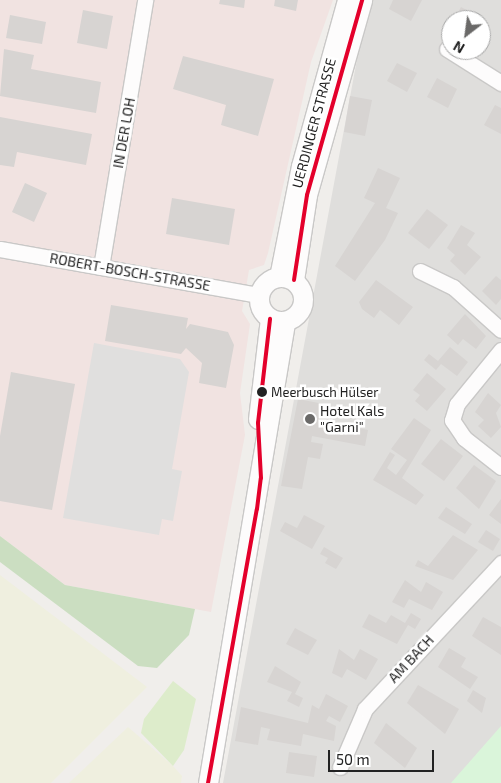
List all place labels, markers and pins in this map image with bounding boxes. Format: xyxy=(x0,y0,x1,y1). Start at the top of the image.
place label: Meerbusch Hülser xyxy=(271,384,379,400)
marker: Meerbusch Hülser xyxy=(257,387,267,397)
place label: Hotel Kals "Garni" xyxy=(320,403,385,436)
marker: Hotel Kals "Garni" xyxy=(304,413,316,425)

